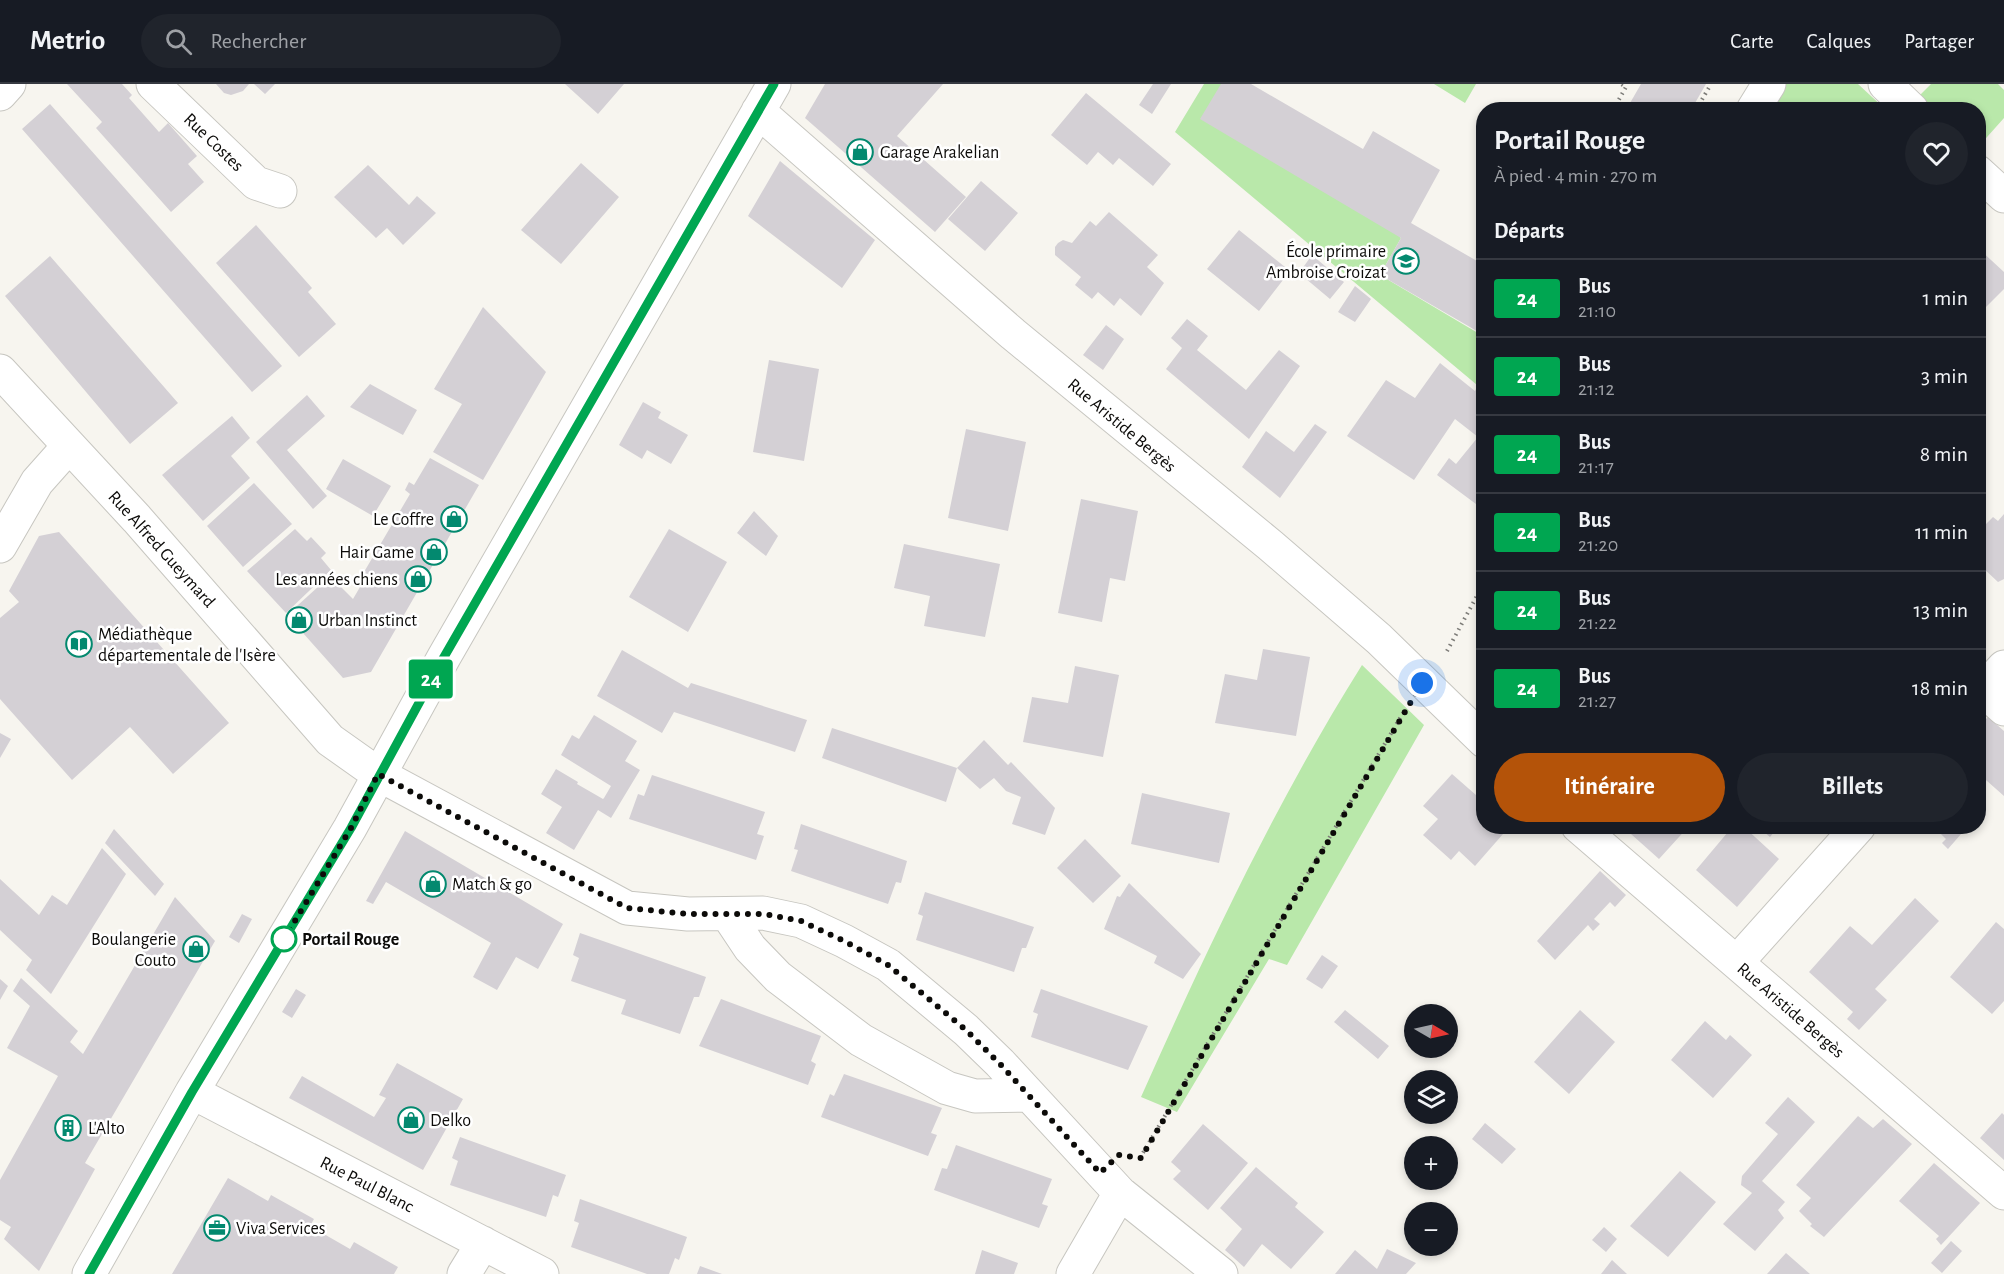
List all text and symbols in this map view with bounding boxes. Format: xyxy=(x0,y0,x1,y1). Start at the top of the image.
search box xyxy=(141,14,561,68)
icon: search xyxy=(162,25,195,58)
text: Metrio xyxy=(30,27,105,55)
text: Rechercher xyxy=(210,30,306,52)
text: Carte xyxy=(1730,31,1774,52)
text: Calques xyxy=(1807,31,1871,52)
text: Partager xyxy=(1904,31,1974,52)
street label: Rue Costes xyxy=(180,110,247,175)
button: heart xyxy=(1905,122,1968,185)
text: Portail Rouge xyxy=(1494,127,1645,155)
shop icon: Garage Arakelian xyxy=(845,137,875,167)
place label: Garage Arakelian xyxy=(880,144,999,162)
text: À pied · 4 min · 270 m xyxy=(1494,166,1657,186)
text: Départs xyxy=(1494,220,1564,242)
place label: École primaire Ambroise Croizat xyxy=(1266,240,1386,282)
school or university icon: École primaire Ambroise Croizat xyxy=(1391,246,1421,276)
text: Bus xyxy=(1578,275,1611,297)
text: 1 min xyxy=(1923,287,1968,309)
text: 24 xyxy=(1517,288,1537,309)
text: 21:10 xyxy=(1578,301,1616,321)
text: Bus xyxy=(1578,353,1611,375)
text: 3 min xyxy=(1921,365,1968,387)
text: 24 xyxy=(1517,366,1537,387)
street label: Rue Aristide Bergès xyxy=(1064,375,1179,476)
text: 21:12 xyxy=(1578,379,1615,399)
text: Bus xyxy=(1578,431,1611,453)
text: 8 min xyxy=(1920,443,1968,465)
text: 24 xyxy=(1517,444,1537,465)
text: 21:17 xyxy=(1578,457,1614,477)
street label: Rue Alfred Gueymard xyxy=(104,488,218,611)
shop icon: Le Coffre xyxy=(439,504,469,534)
text: Bus xyxy=(1578,509,1611,531)
place label: Le Coffre xyxy=(373,511,434,529)
text: 11 min xyxy=(1915,521,1968,543)
text: 24 xyxy=(1517,522,1537,543)
text: 21:20 xyxy=(1578,535,1618,555)
shop icon: Hair Game xyxy=(419,537,449,567)
place label: Hair Game xyxy=(339,544,414,562)
shop icon: Les années chiens xyxy=(403,564,433,594)
place label: Les années chiens xyxy=(275,571,398,589)
text: Bus xyxy=(1578,587,1611,609)
text: 13 min xyxy=(1913,599,1968,621)
text: 24 xyxy=(1517,600,1537,621)
shop icon: Urban Instinct xyxy=(284,605,314,635)
place label: Urban Instinct xyxy=(318,612,417,630)
text: 21:22 xyxy=(1578,613,1617,633)
place label: Médiathèque départementale de l'Isère xyxy=(98,626,276,665)
library icon: Médiathèque départementale de l'Isère xyxy=(64,629,94,659)
line badge: 24 xyxy=(404,660,458,698)
text: Bus xyxy=(1578,665,1611,687)
your location xyxy=(1407,668,1437,698)
text: 24 xyxy=(421,669,441,690)
text: 18 min xyxy=(1912,677,1968,699)
text: 24 xyxy=(1517,678,1537,699)
text: 21:27 xyxy=(1578,691,1616,711)
button: Itinéraire xyxy=(1494,753,1725,822)
button: Billets xyxy=(1737,753,1968,822)
shop icon: Match & go xyxy=(418,869,448,899)
place label: Match & go xyxy=(452,876,532,894)
marker: Portail Rouge xyxy=(271,926,297,952)
place label: Boulangerie Couto xyxy=(91,931,176,970)
place label: Portail Rouge xyxy=(302,931,399,949)
shop icon: Boulangerie Couto xyxy=(181,934,211,964)
street label: Rue Aristide Bergès xyxy=(1733,960,1847,1062)
north arrow xyxy=(1404,1004,1458,1058)
map controls xyxy=(1404,1004,1458,1256)
button: layers xyxy=(1404,1070,1458,1124)
shop icon: Delko xyxy=(396,1105,426,1135)
place label: Delko xyxy=(430,1112,471,1130)
building icon: L'Alto xyxy=(53,1113,83,1143)
place label: L'Alto xyxy=(88,1120,125,1138)
button: + xyxy=(1404,1136,1458,1190)
street label: Rue Paul Blanc xyxy=(317,1154,416,1216)
button: − xyxy=(1404,1202,1458,1256)
office icon: Viva Services xyxy=(202,1213,232,1243)
place label: Viva Services xyxy=(236,1220,325,1238)

